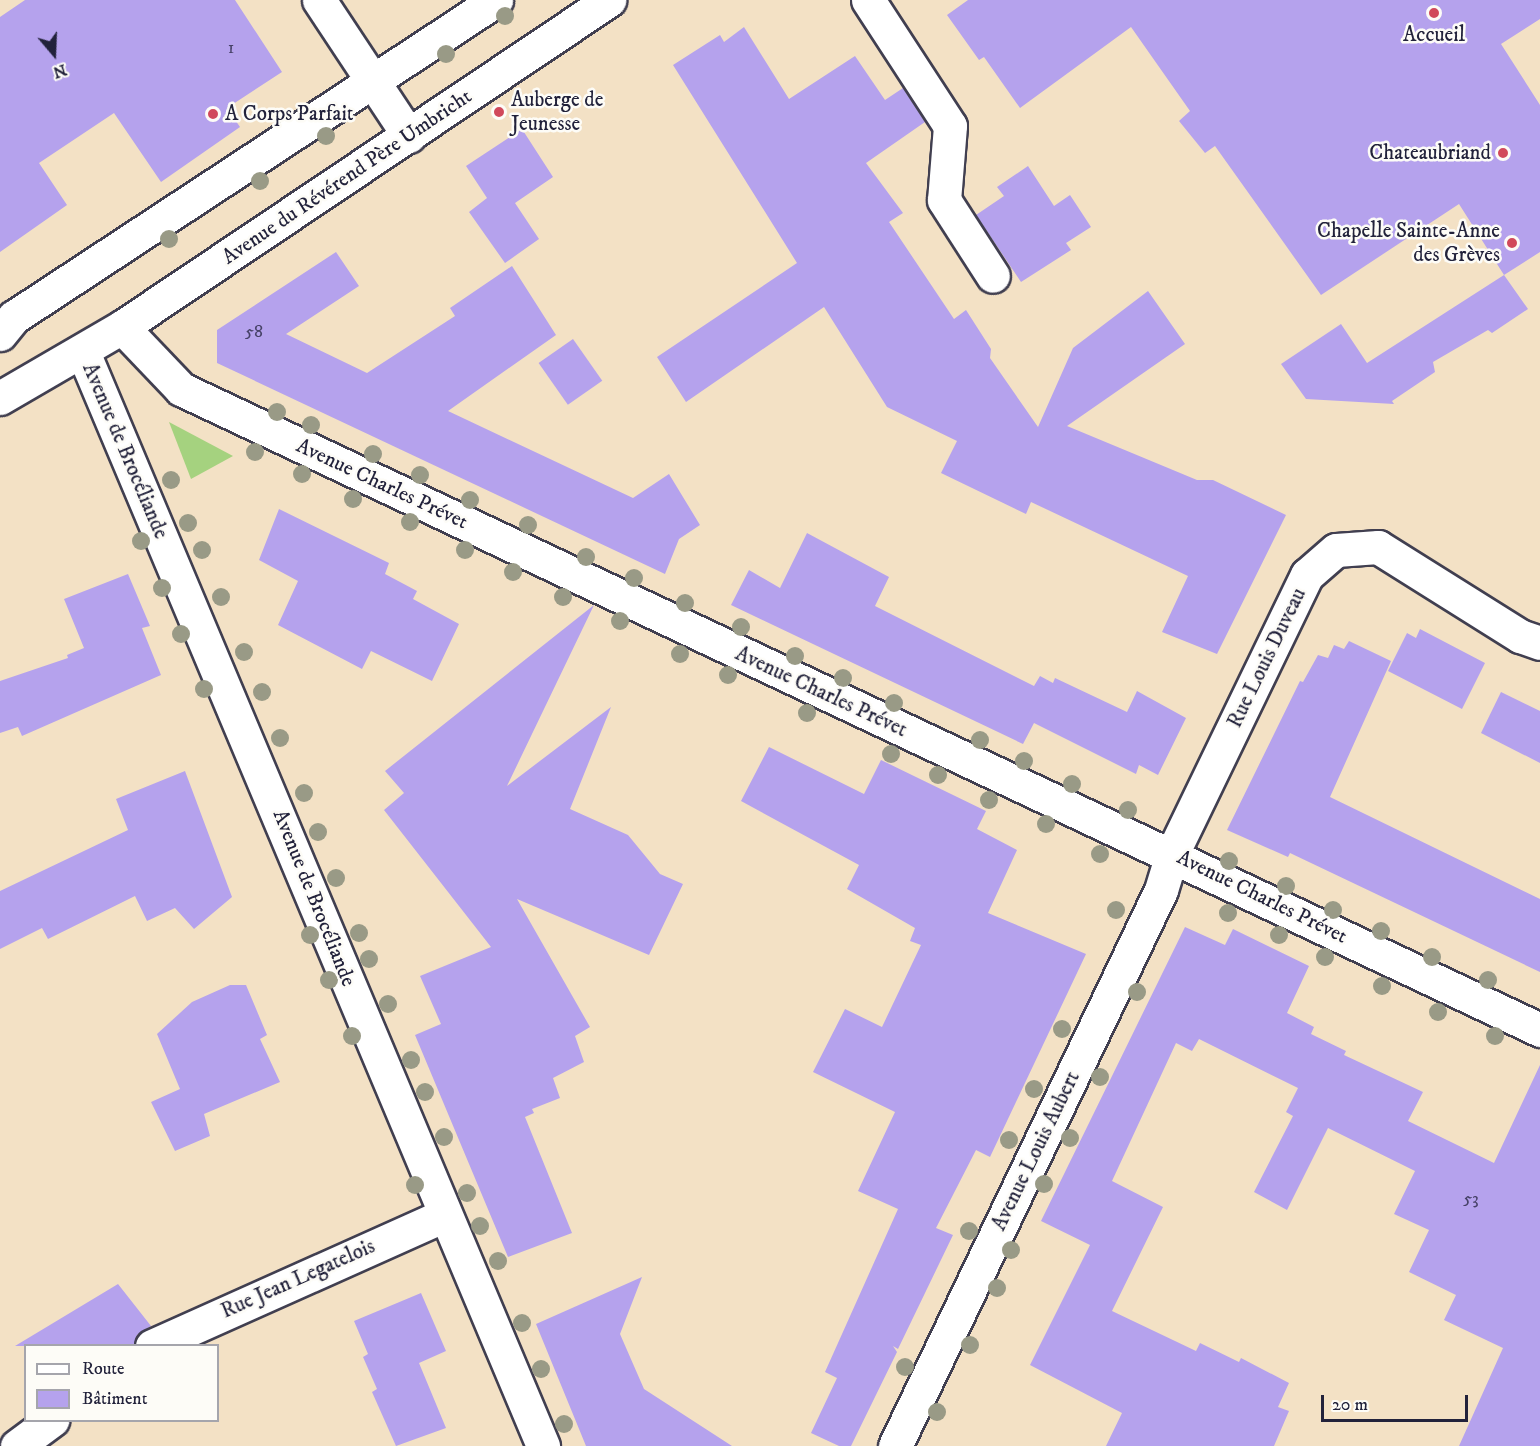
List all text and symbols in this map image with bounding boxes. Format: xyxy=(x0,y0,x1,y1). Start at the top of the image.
marker: Accueil xyxy=(1427,6,1441,20)
place label: Accueil xyxy=(1403,22,1465,48)
north arrow xyxy=(24,24,84,84)
house number: 1 xyxy=(228,37,234,59)
text: N xyxy=(50,59,69,83)
street label: Avenue du Révérend Père Umbricht xyxy=(217,84,477,270)
place label: Auberge de Jeunesse xyxy=(511,87,603,137)
place label: A Corps Parfait xyxy=(225,101,353,127)
marker: Auberge de Jeunesse xyxy=(492,105,506,119)
marker: A Corps Parfait xyxy=(206,107,220,121)
place label: Chateaubriand xyxy=(1369,140,1491,166)
marker: Chateaubriand xyxy=(1496,146,1510,160)
place label: Chapelle Sainte-Anne des Grèves xyxy=(1317,218,1500,268)
marker: Chapelle Sainte-Anne des Grèves xyxy=(1505,236,1519,250)
house number: 58 xyxy=(245,321,263,343)
street label: Avenue de Brocéliande xyxy=(77,359,173,543)
street label: Avenue Charles Prévet xyxy=(292,433,472,535)
street label: Rue Louis Duveau xyxy=(1222,584,1312,732)
street label: Avenue Charles Prévet xyxy=(731,641,911,743)
street label: Avenue de Brocéliande xyxy=(267,806,361,990)
street label: Avenue Charles Prévet xyxy=(1173,845,1351,949)
street label: Avenue Louis Aubert xyxy=(987,1067,1085,1235)
house number: 53 xyxy=(1463,1188,1479,1210)
street label: Rue Jean Legatelois xyxy=(217,1234,379,1324)
legend xyxy=(24,1344,219,1422)
text: Route xyxy=(82,1358,125,1380)
scale bar xyxy=(1324,1383,1471,1421)
text: Bâtiment xyxy=(82,1388,147,1410)
text: 20 m xyxy=(1332,1394,1368,1416)

